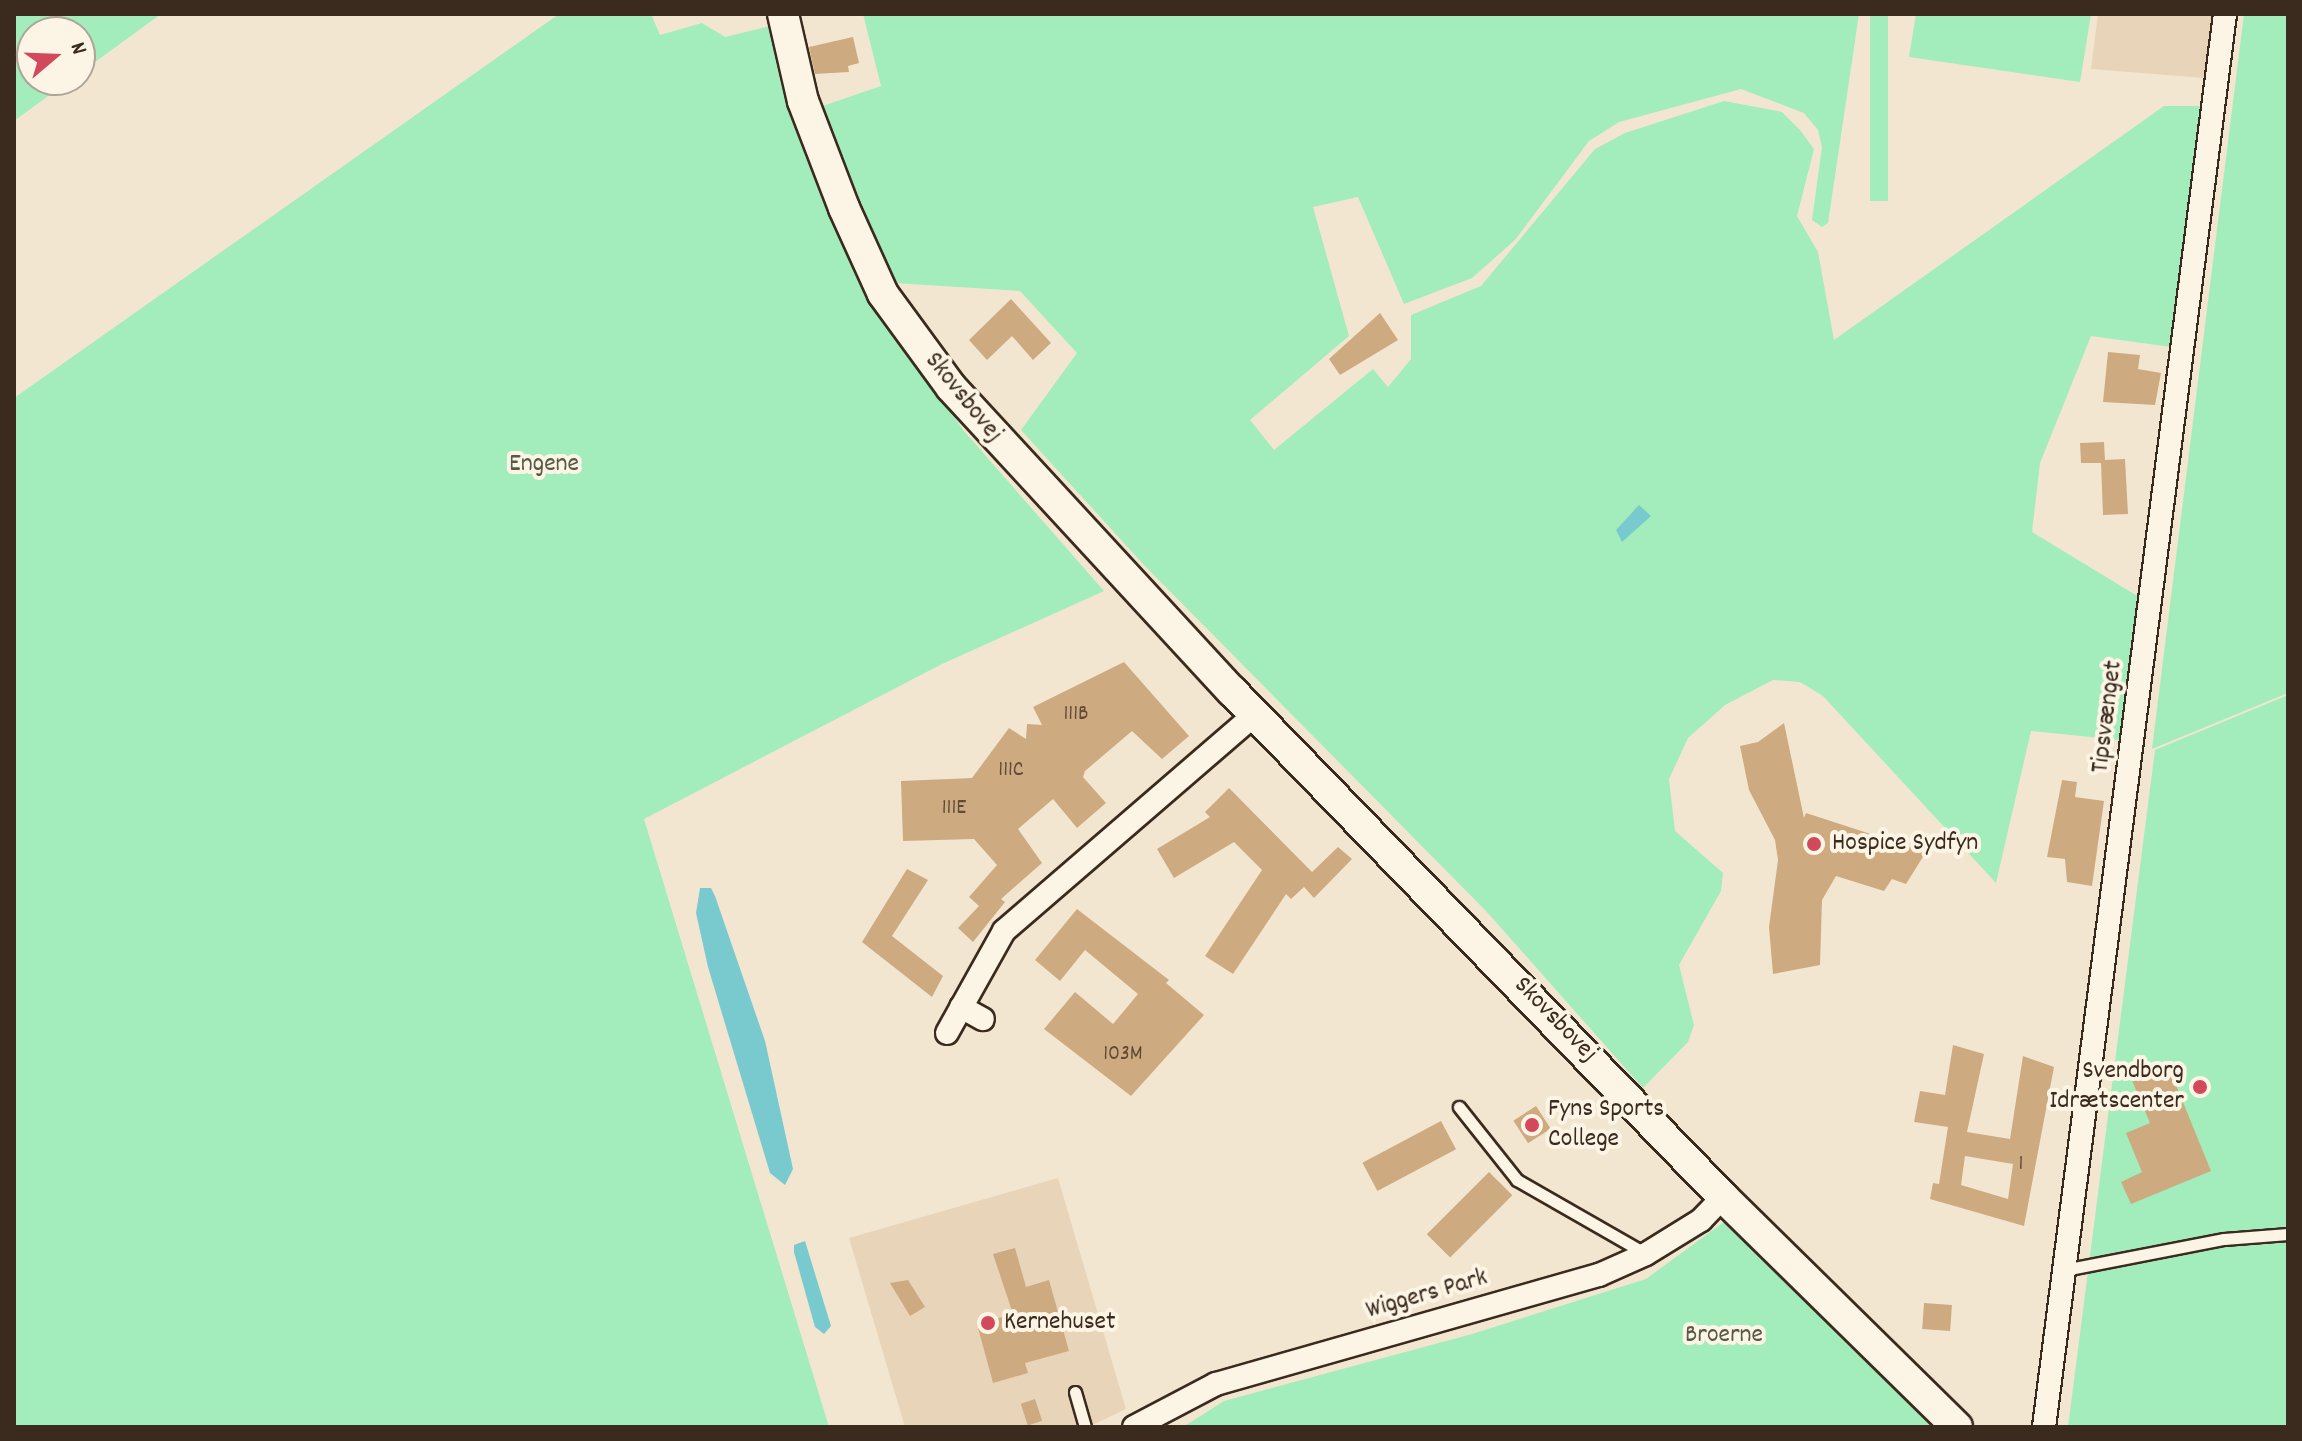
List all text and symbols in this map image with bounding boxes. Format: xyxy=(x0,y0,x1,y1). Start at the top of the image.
north arrow xyxy=(16,16,96,96)
text: N xyxy=(61,38,94,59)
street label: Skovsbovej xyxy=(917,346,1009,450)
park label: Engene xyxy=(509,449,579,481)
street label: Tipsvænget xyxy=(2086,659,2130,775)
house number: 111B xyxy=(1064,702,1088,728)
house number: 111C xyxy=(998,758,1024,784)
house number: 111E xyxy=(942,796,966,822)
place label: Hospice Sydfyn xyxy=(1832,828,1978,860)
marker: Hospice Sydfyn xyxy=(1803,833,1825,855)
street label: Skovsbovej xyxy=(1506,971,1604,1069)
house number: 103M xyxy=(1103,1042,1143,1068)
place label: Svendborg Idrætscenter xyxy=(2049,1056,2184,1118)
marker: Svendborg Idrætscenter xyxy=(2191,1078,2209,1096)
place label: Fyns Sports College xyxy=(1548,1094,1664,1156)
marker: Fyns Sports College xyxy=(1523,1116,1541,1134)
house number: 1 xyxy=(2019,1152,2023,1178)
street label: Wiggers Park xyxy=(1363,1263,1491,1327)
place label: Kernehuset xyxy=(1004,1307,1116,1339)
marker: Kernehuset xyxy=(979,1314,997,1332)
park label: Broerne xyxy=(1685,1320,1763,1352)

